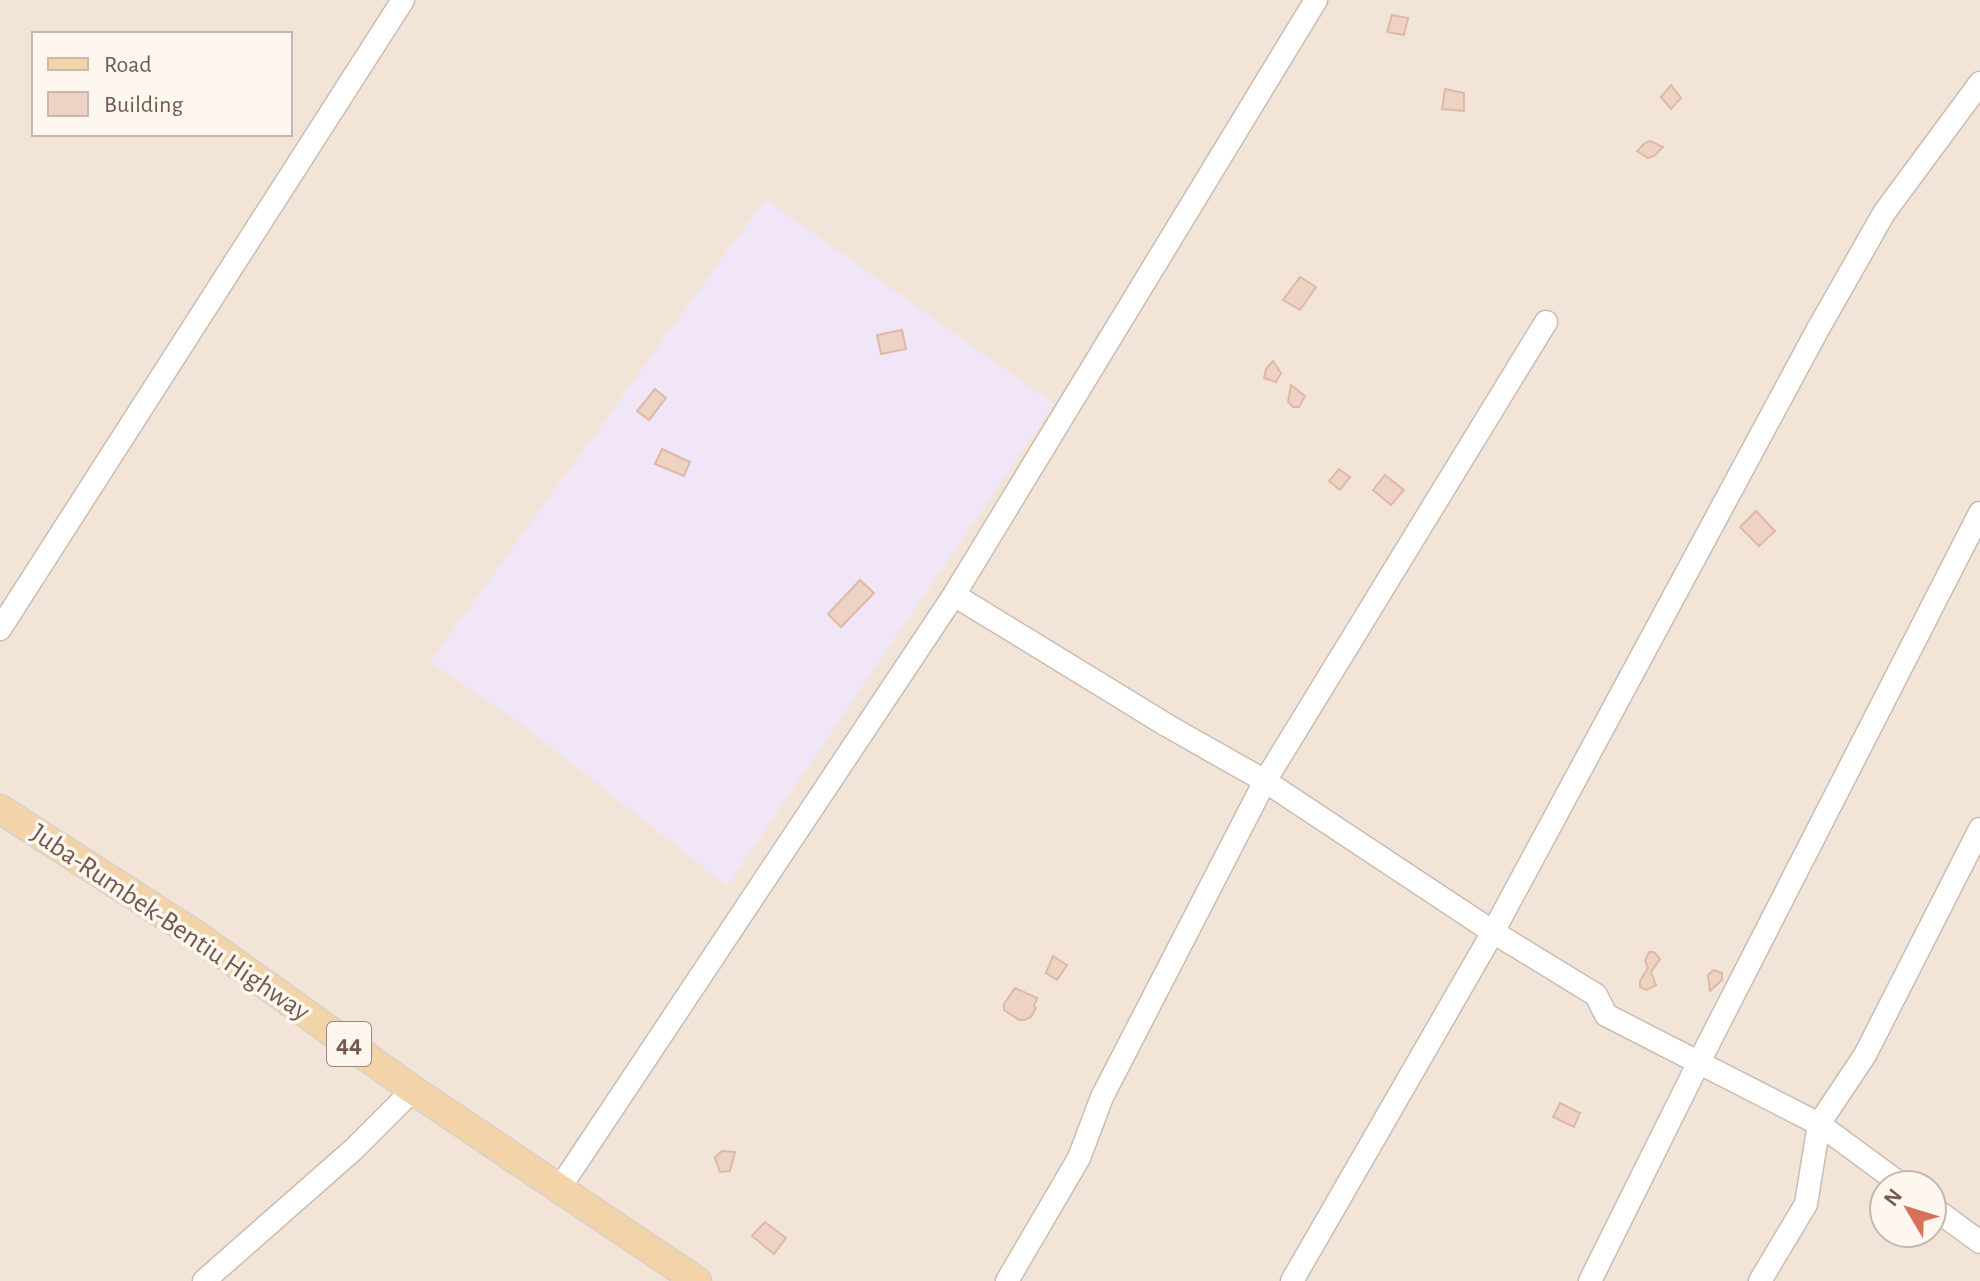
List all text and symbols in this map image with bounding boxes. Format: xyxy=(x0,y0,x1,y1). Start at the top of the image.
legend xyxy=(32,32,292,136)
text: Road xyxy=(104,53,152,77)
text: Building xyxy=(104,93,183,117)
street label: Juba-Rumbek-Bentiu Highway xyxy=(26,819,314,1027)
road number: 44 xyxy=(327,1022,371,1066)
north arrow xyxy=(1868,1169,1948,1249)
text: N xyxy=(1880,1185,1906,1210)

